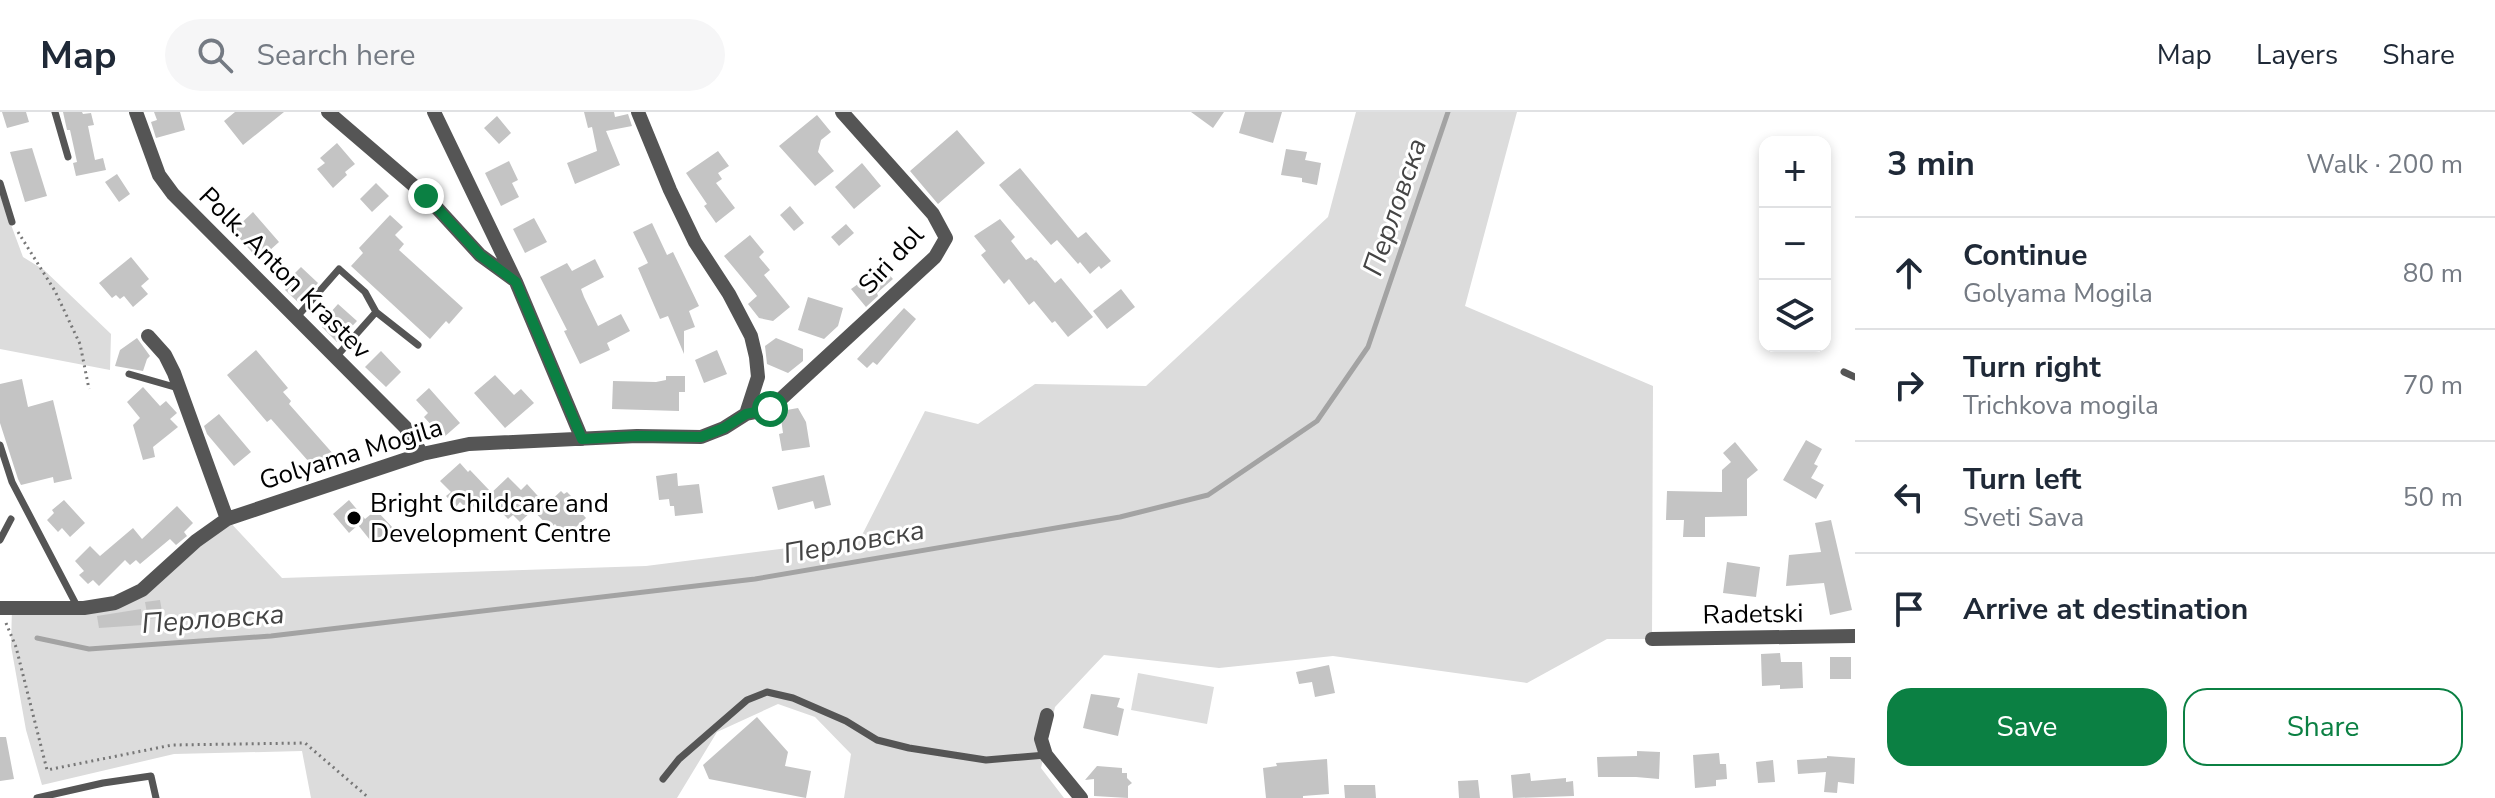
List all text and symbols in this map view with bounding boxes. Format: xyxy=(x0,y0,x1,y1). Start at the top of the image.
search box xyxy=(165,19,725,91)
text: Map xyxy=(40,30,117,81)
icon: search xyxy=(193,33,237,77)
text: Search here xyxy=(257,35,416,76)
text: Map xyxy=(2157,36,2212,74)
text: Layers xyxy=(2256,36,2338,74)
text: Share xyxy=(2382,36,2455,74)
water label: Перловска xyxy=(1354,133,1436,281)
map controls xyxy=(1759,136,1831,352)
button: + xyxy=(1759,136,1831,208)
text: 3 min xyxy=(1887,141,1975,187)
text: Walk · 200 m xyxy=(2306,147,2463,182)
route end xyxy=(408,178,444,214)
street label: Polk. Anton Krastev xyxy=(191,179,379,367)
button: − xyxy=(1759,208,1831,280)
street label: Siri dol xyxy=(850,218,932,302)
text: Continue xyxy=(1963,235,2088,276)
icon: ahead xyxy=(1887,251,1931,295)
text: 80 m xyxy=(2403,256,2463,291)
text: Golyama Mogila xyxy=(1963,276,2153,311)
button: layers xyxy=(1759,280,1831,352)
text: Turn right xyxy=(1963,347,2101,388)
icon: right xyxy=(1887,363,1931,407)
text: 70 m xyxy=(2403,368,2463,403)
text: Trichkova mogila xyxy=(1963,388,2159,423)
route start xyxy=(752,391,788,427)
street label: Golyama Mogila xyxy=(255,410,447,498)
text: Turn left xyxy=(1963,459,2081,500)
icon: left xyxy=(1887,475,1931,519)
text: 50 m xyxy=(2403,480,2463,515)
place label: Bright Childcare and Development Centre xyxy=(370,486,611,551)
text: Sveti Sava xyxy=(1963,500,2084,535)
marker: Bright Childcare and Development Centre xyxy=(345,509,363,527)
water label: Перловска xyxy=(780,511,928,573)
icon: arrive xyxy=(1887,587,1931,631)
text: Arrive at destination xyxy=(1963,589,2248,630)
water label: Перловска xyxy=(140,595,286,643)
street label: Radetski xyxy=(1702,596,1804,632)
button: Save xyxy=(1887,688,2167,766)
button: Share xyxy=(2183,688,2463,766)

